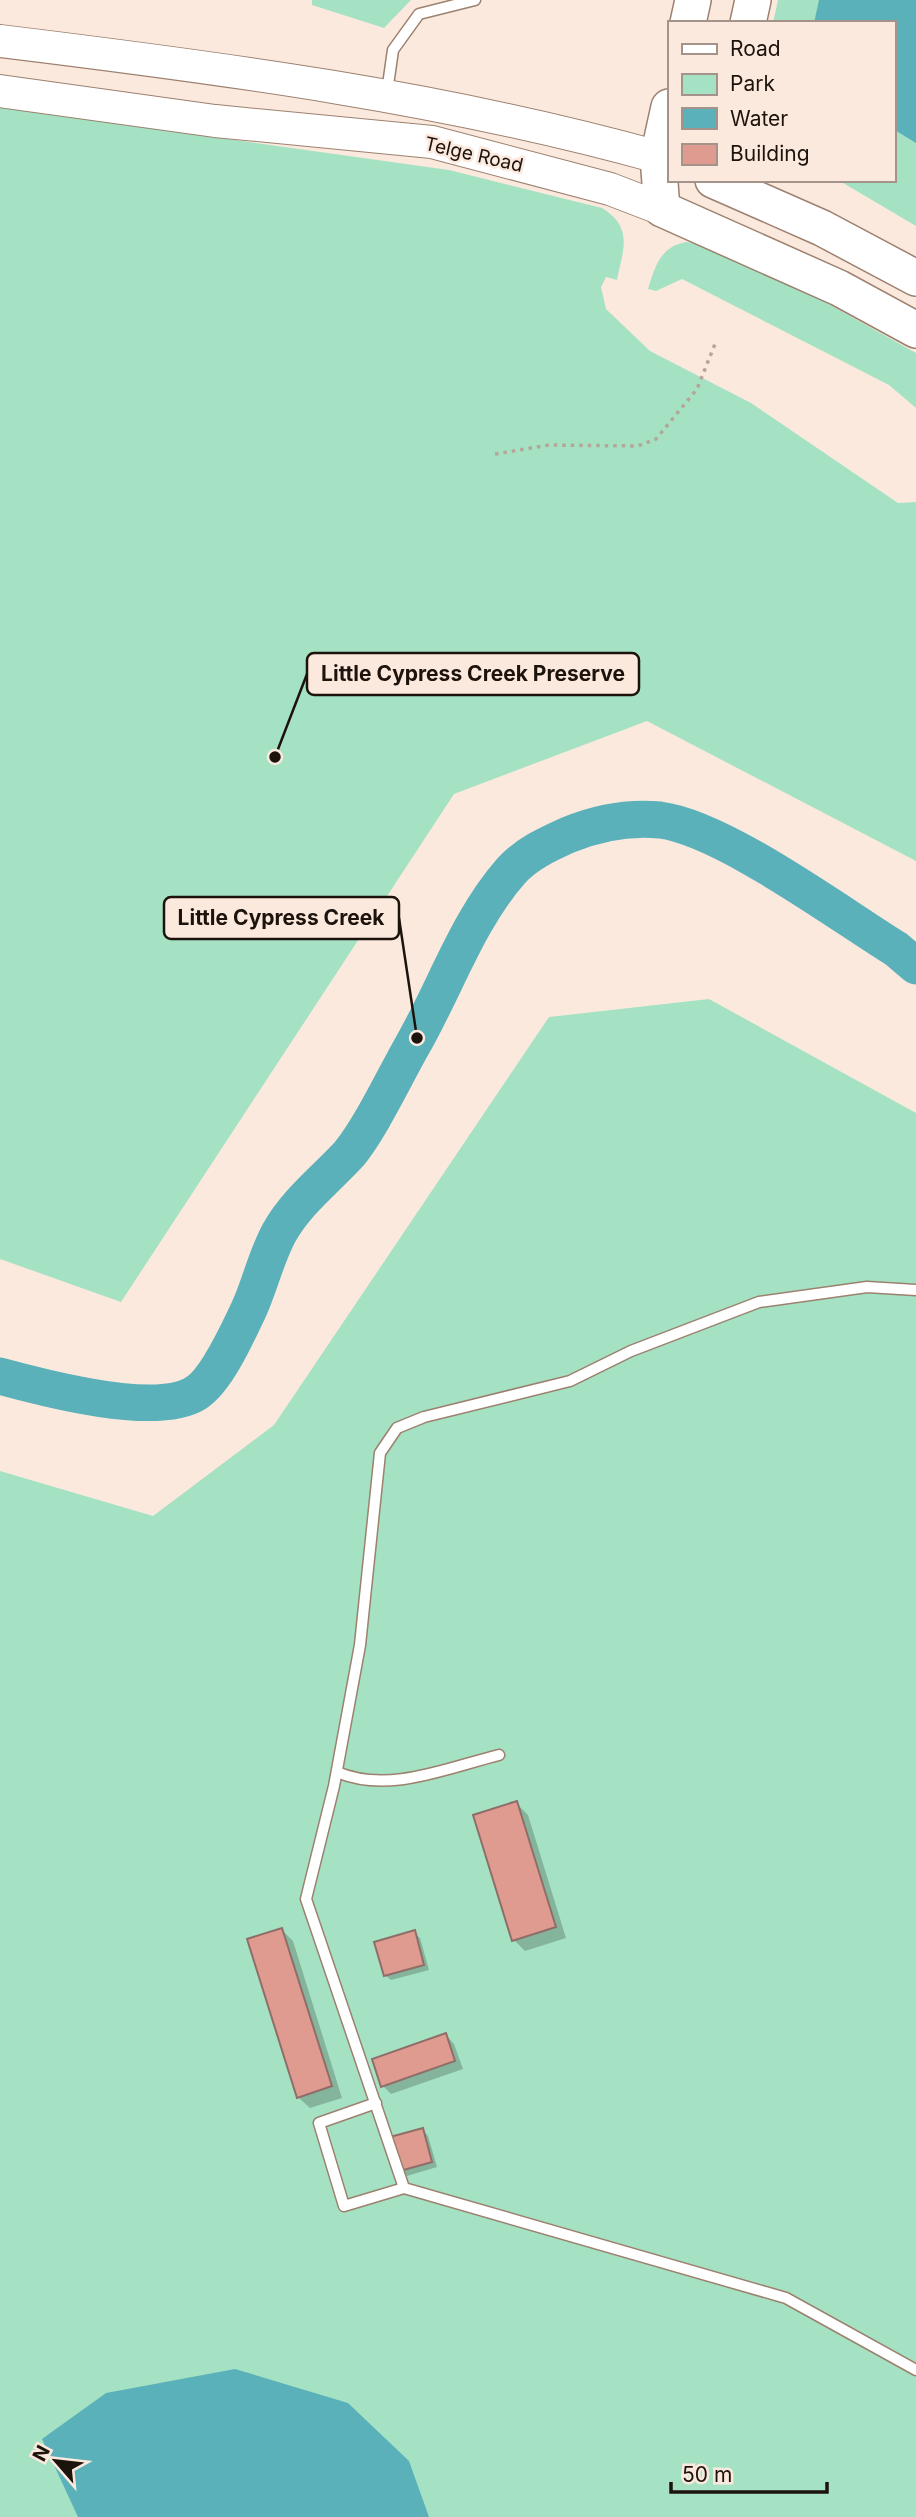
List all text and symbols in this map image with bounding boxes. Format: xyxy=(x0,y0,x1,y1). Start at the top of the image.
legend xyxy=(668,21,895,182)
text: Road xyxy=(730,36,781,61)
text: Park xyxy=(730,71,775,96)
text: Water xyxy=(730,106,788,131)
street label: Telge Road xyxy=(422,132,525,177)
text: Building xyxy=(730,141,810,166)
callout: Little Cypress Creek Preserve xyxy=(307,653,639,695)
text: Little Cypress Creek Preserve xyxy=(321,661,625,686)
callout: Little Cypress Creek xyxy=(164,897,399,939)
text: Little Cypress Creek xyxy=(178,905,385,930)
north arrow xyxy=(21,2426,91,2496)
text: N xyxy=(28,2441,55,2465)
scale bar xyxy=(671,2450,827,2494)
text: 50 m xyxy=(682,2462,732,2487)

